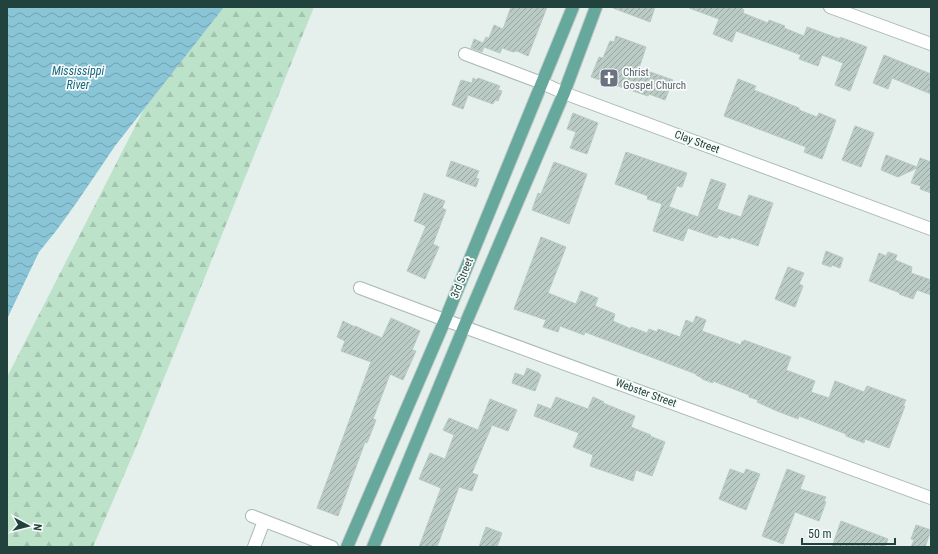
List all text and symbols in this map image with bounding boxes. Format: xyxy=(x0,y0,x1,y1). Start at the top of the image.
water label: Mississippi River xyxy=(52,64,104,92)
place label: Christ Gospel Church xyxy=(623,66,686,92)
church icon: Christ Gospel Church xyxy=(598,67,620,89)
street label: Clay Street xyxy=(673,128,721,156)
street label: 3rd Street xyxy=(448,256,476,300)
street label: Webster Street xyxy=(614,376,678,410)
north arrow xyxy=(8,506,48,546)
scale bar xyxy=(802,520,895,546)
text: N xyxy=(31,523,44,532)
text: 50 m xyxy=(808,527,832,541)

